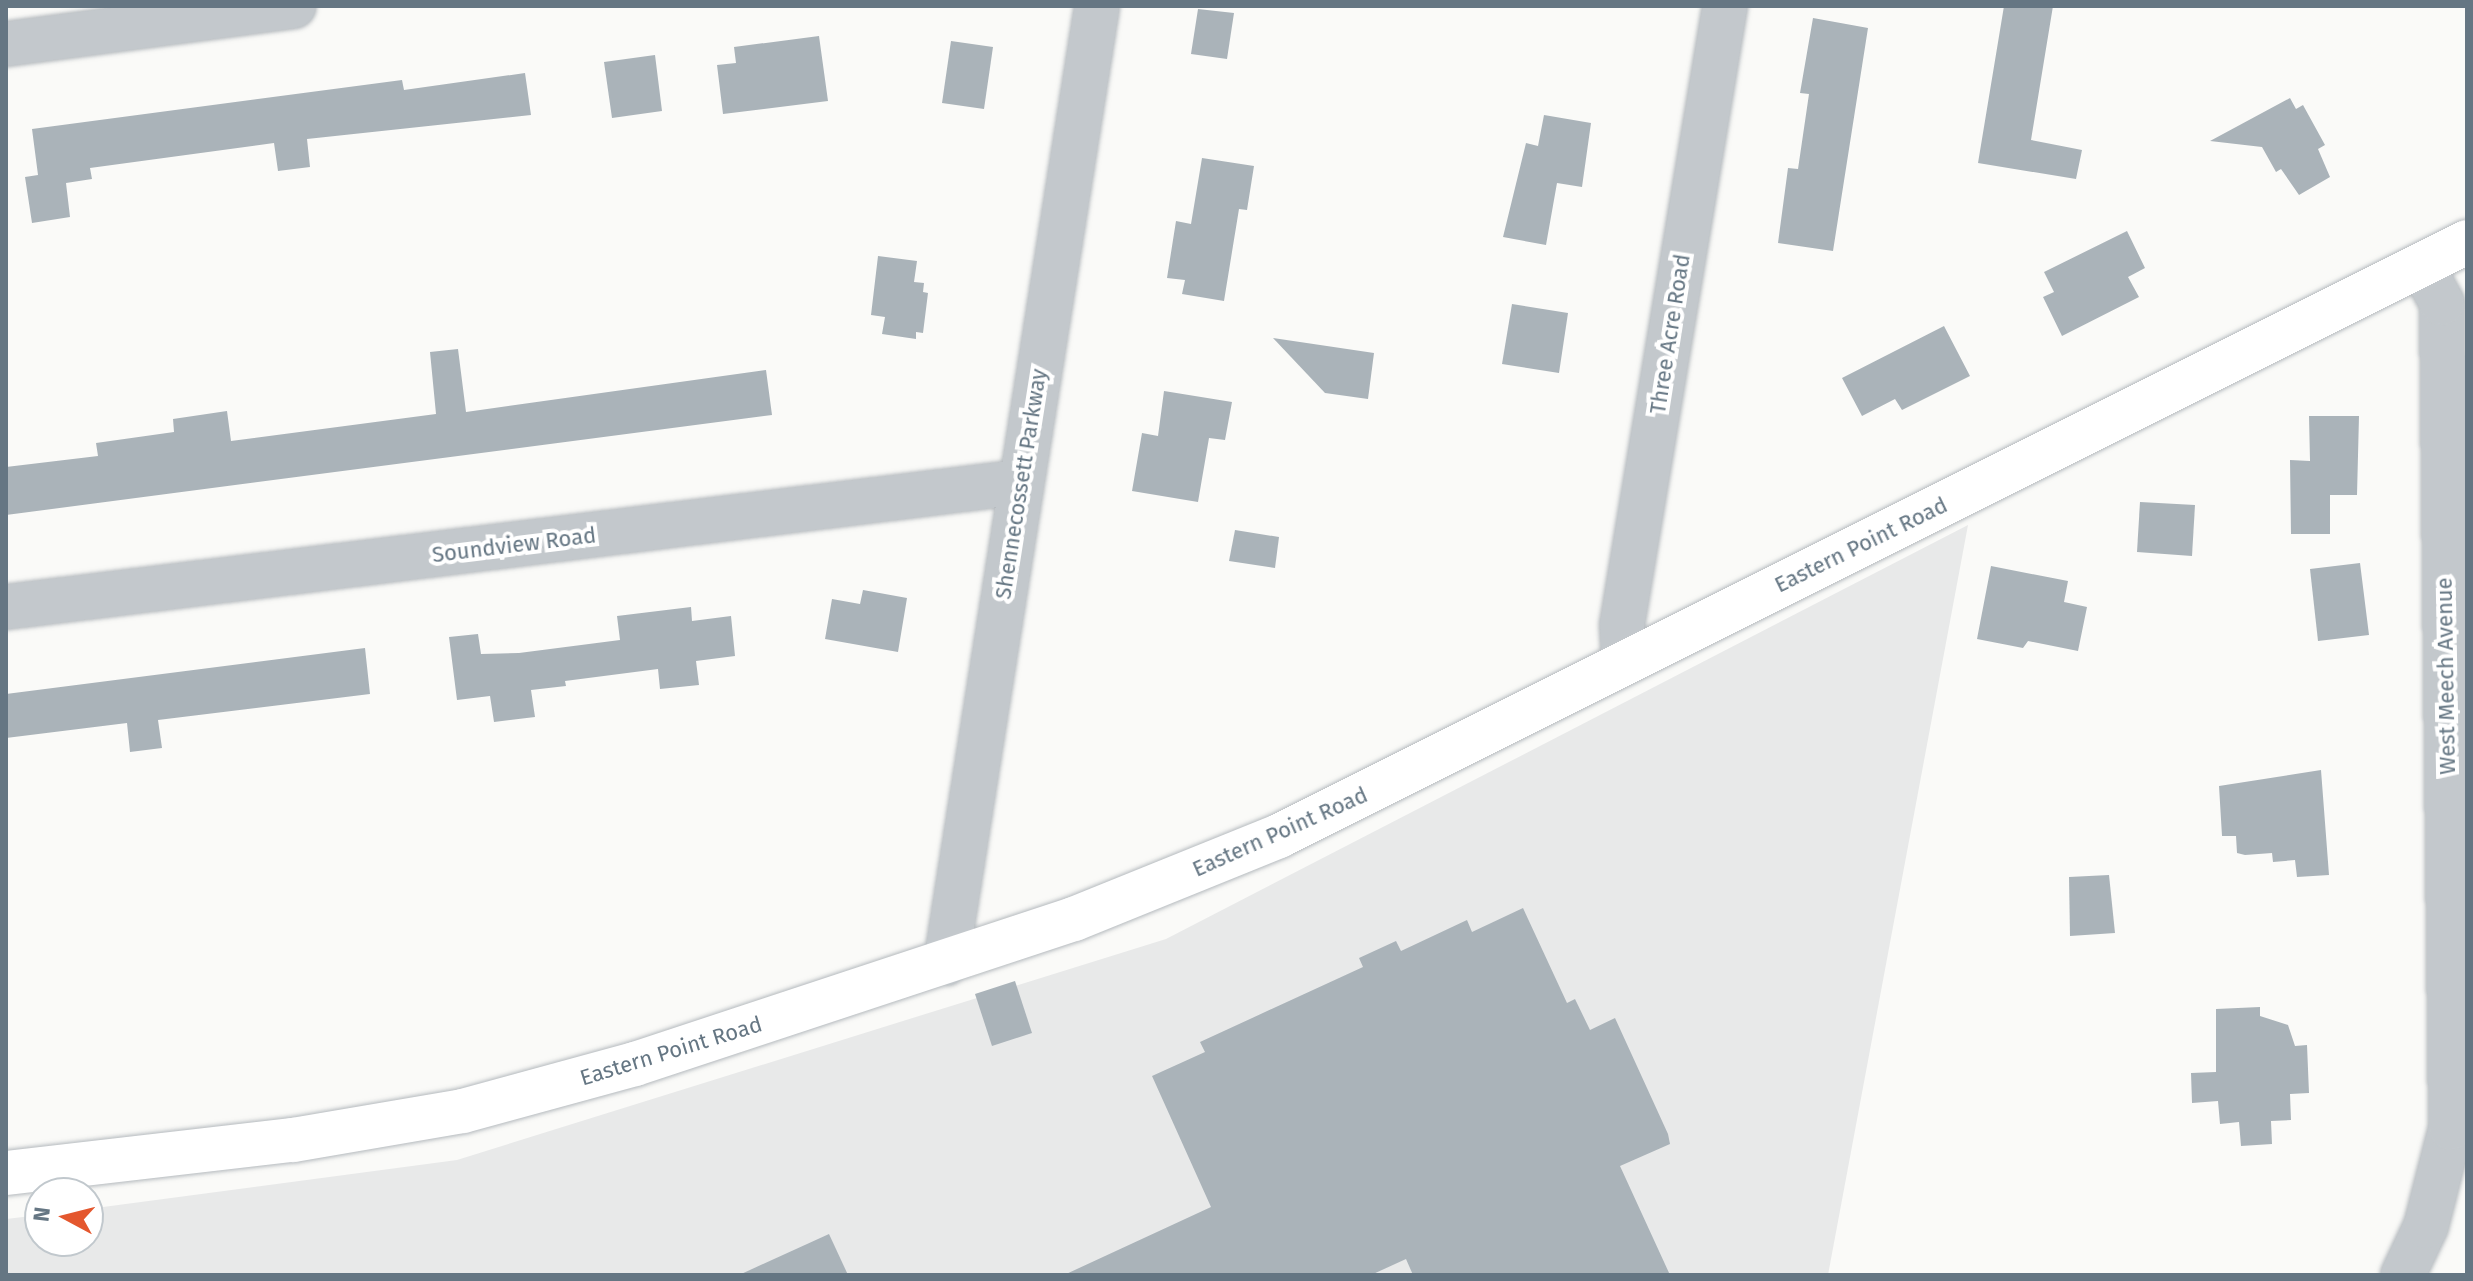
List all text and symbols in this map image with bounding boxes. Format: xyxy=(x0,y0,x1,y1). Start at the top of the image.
street label: Three Acre Road xyxy=(1644,252,1696,416)
street label: Shennecossett Parkway xyxy=(990,367,1052,601)
street label: Eastern Point Road xyxy=(1770,492,1952,598)
street label: Soundview Road xyxy=(430,522,598,568)
street label: West Meech Avenue xyxy=(2431,577,2461,775)
street label: Eastern Point Road xyxy=(1188,782,1372,882)
street label: Eastern Point Road xyxy=(577,1011,765,1091)
north arrow xyxy=(24,1177,104,1257)
text: N xyxy=(27,1205,56,1223)

